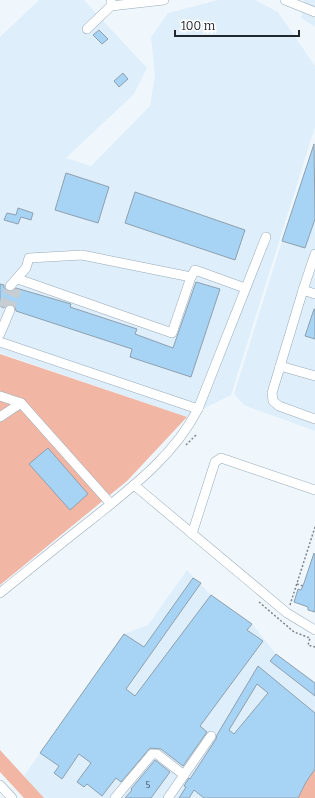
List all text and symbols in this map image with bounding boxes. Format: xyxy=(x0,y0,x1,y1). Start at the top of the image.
scale bar xyxy=(175,12,299,38)
text: 100 m xyxy=(181,19,216,33)
house number: 5 xyxy=(146,780,151,790)

